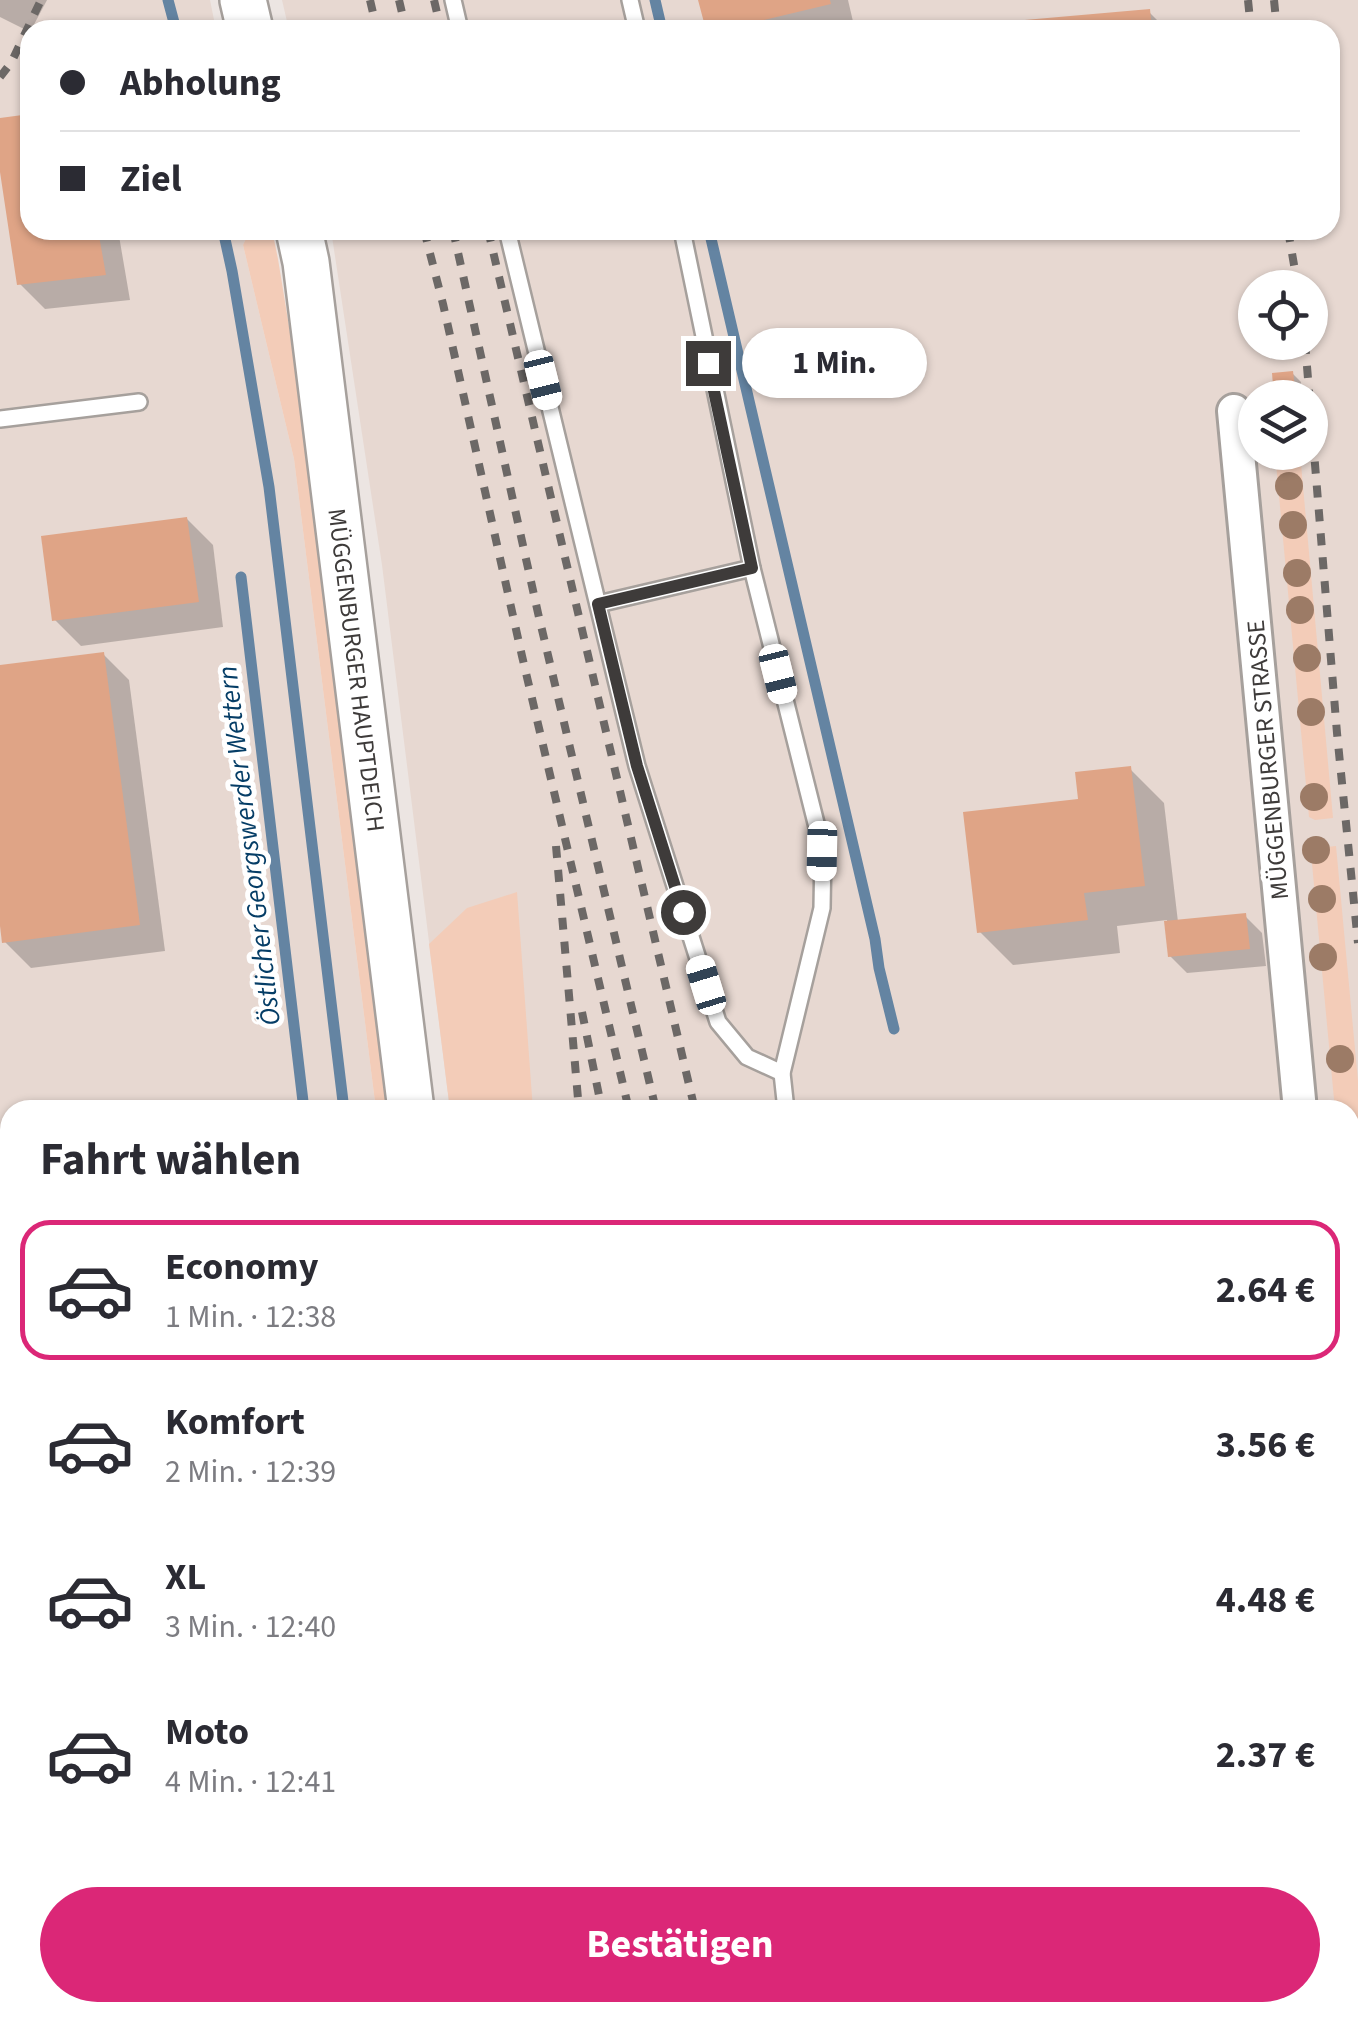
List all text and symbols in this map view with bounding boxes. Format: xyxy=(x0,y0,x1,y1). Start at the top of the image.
text: Abholung xyxy=(120,56,281,110)
text: Ziel xyxy=(120,152,182,206)
map controls xyxy=(1238,270,1328,470)
button: locate xyxy=(1238,270,1328,360)
callout: 1 Min. xyxy=(743,328,928,398)
text: 1 Min. xyxy=(792,340,877,386)
route end xyxy=(686,341,731,386)
car xyxy=(521,347,565,413)
button: layers xyxy=(1238,380,1328,470)
street label: MÜGGENBURGER HAUPTDEICH xyxy=(318,506,394,834)
street label: MÜGGENBURGER STRASSE xyxy=(1238,618,1298,901)
car xyxy=(756,641,800,707)
water label: Östlicher Georgswerder Wettern xyxy=(207,664,291,1028)
car xyxy=(806,821,838,881)
route start xyxy=(661,890,706,935)
car xyxy=(683,952,729,1018)
text: Fahrt wählen xyxy=(40,1128,301,1192)
text: Economy xyxy=(165,1240,318,1294)
icon: car xyxy=(45,1245,135,1335)
text: 2.64 € xyxy=(1216,1263,1315,1317)
text: 1 Min. · 12:38 xyxy=(165,1294,336,1340)
text: Komfort xyxy=(165,1395,305,1449)
icon: car xyxy=(45,1400,135,1490)
text: 3.56 € xyxy=(1216,1418,1315,1472)
text: 2 Min. · 12:39 xyxy=(165,1449,336,1495)
text: XL xyxy=(165,1550,206,1604)
icon: car xyxy=(45,1555,135,1645)
text: 4.48 € xyxy=(1216,1573,1315,1627)
text: 3 Min. · 12:40 xyxy=(165,1604,336,1650)
text: Moto xyxy=(165,1705,249,1759)
icon: car xyxy=(45,1710,135,1800)
text: 2.37 € xyxy=(1216,1728,1315,1782)
text: 4 Min. · 12:41 xyxy=(165,1759,336,1805)
button: Bestätigen xyxy=(40,1887,1320,2002)

